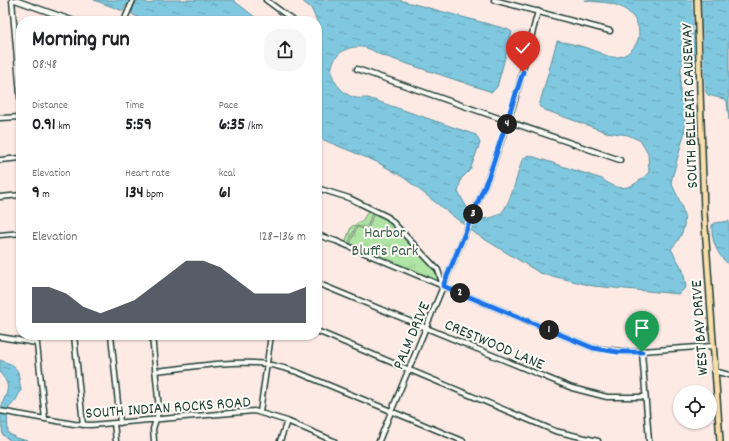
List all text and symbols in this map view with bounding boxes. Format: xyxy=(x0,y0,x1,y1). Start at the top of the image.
street label: SOUTH BELLEAIR CAUSEWAY xyxy=(676,22,705,189)
text: Morning run xyxy=(32,25,130,56)
button: share xyxy=(264,29,306,71)
pin xyxy=(506,31,540,72)
icon: check xyxy=(512,37,534,59)
text: 08:48 xyxy=(32,56,57,75)
text: Distance xyxy=(32,98,68,114)
text: Time xyxy=(125,98,144,114)
text: Pace xyxy=(219,98,238,114)
text: 0.91 xyxy=(32,114,56,138)
text: 5:59 xyxy=(125,114,152,138)
text: 6:35 xyxy=(219,114,245,138)
pin: 4 xyxy=(497,114,517,134)
text: 4 xyxy=(505,116,509,132)
text: km xyxy=(56,119,70,135)
text: /km xyxy=(245,119,263,135)
text: Elevation xyxy=(32,166,70,182)
text: Heart rate xyxy=(125,166,170,182)
text: kcal xyxy=(219,166,235,182)
text: 9 xyxy=(32,182,40,206)
text: 134 xyxy=(125,182,144,206)
text: 61 xyxy=(219,182,231,206)
text: m xyxy=(40,187,50,203)
text: bpm xyxy=(144,187,164,203)
pin: 3 xyxy=(463,204,483,224)
text: 3 xyxy=(471,206,475,222)
park label: Harbor Bluffs Park xyxy=(352,222,418,263)
text: Elevation xyxy=(32,228,77,247)
text: 128–136 m xyxy=(259,228,306,247)
street label: WEST BAY DRIVE xyxy=(686,279,715,376)
pin: 2 xyxy=(450,283,470,303)
text: 2 xyxy=(458,285,462,301)
street label: PALM DRIVE xyxy=(388,298,437,373)
pin xyxy=(625,311,659,352)
street label: CRESTWOOD LANE xyxy=(441,314,548,377)
icon: arrive xyxy=(631,317,653,339)
pin: 1 xyxy=(539,320,559,340)
text: 1 xyxy=(548,322,550,338)
map controls xyxy=(673,385,717,429)
button: locate xyxy=(673,385,717,429)
street label: SOUTH INDIAN ROCKS ROAD xyxy=(85,391,252,426)

